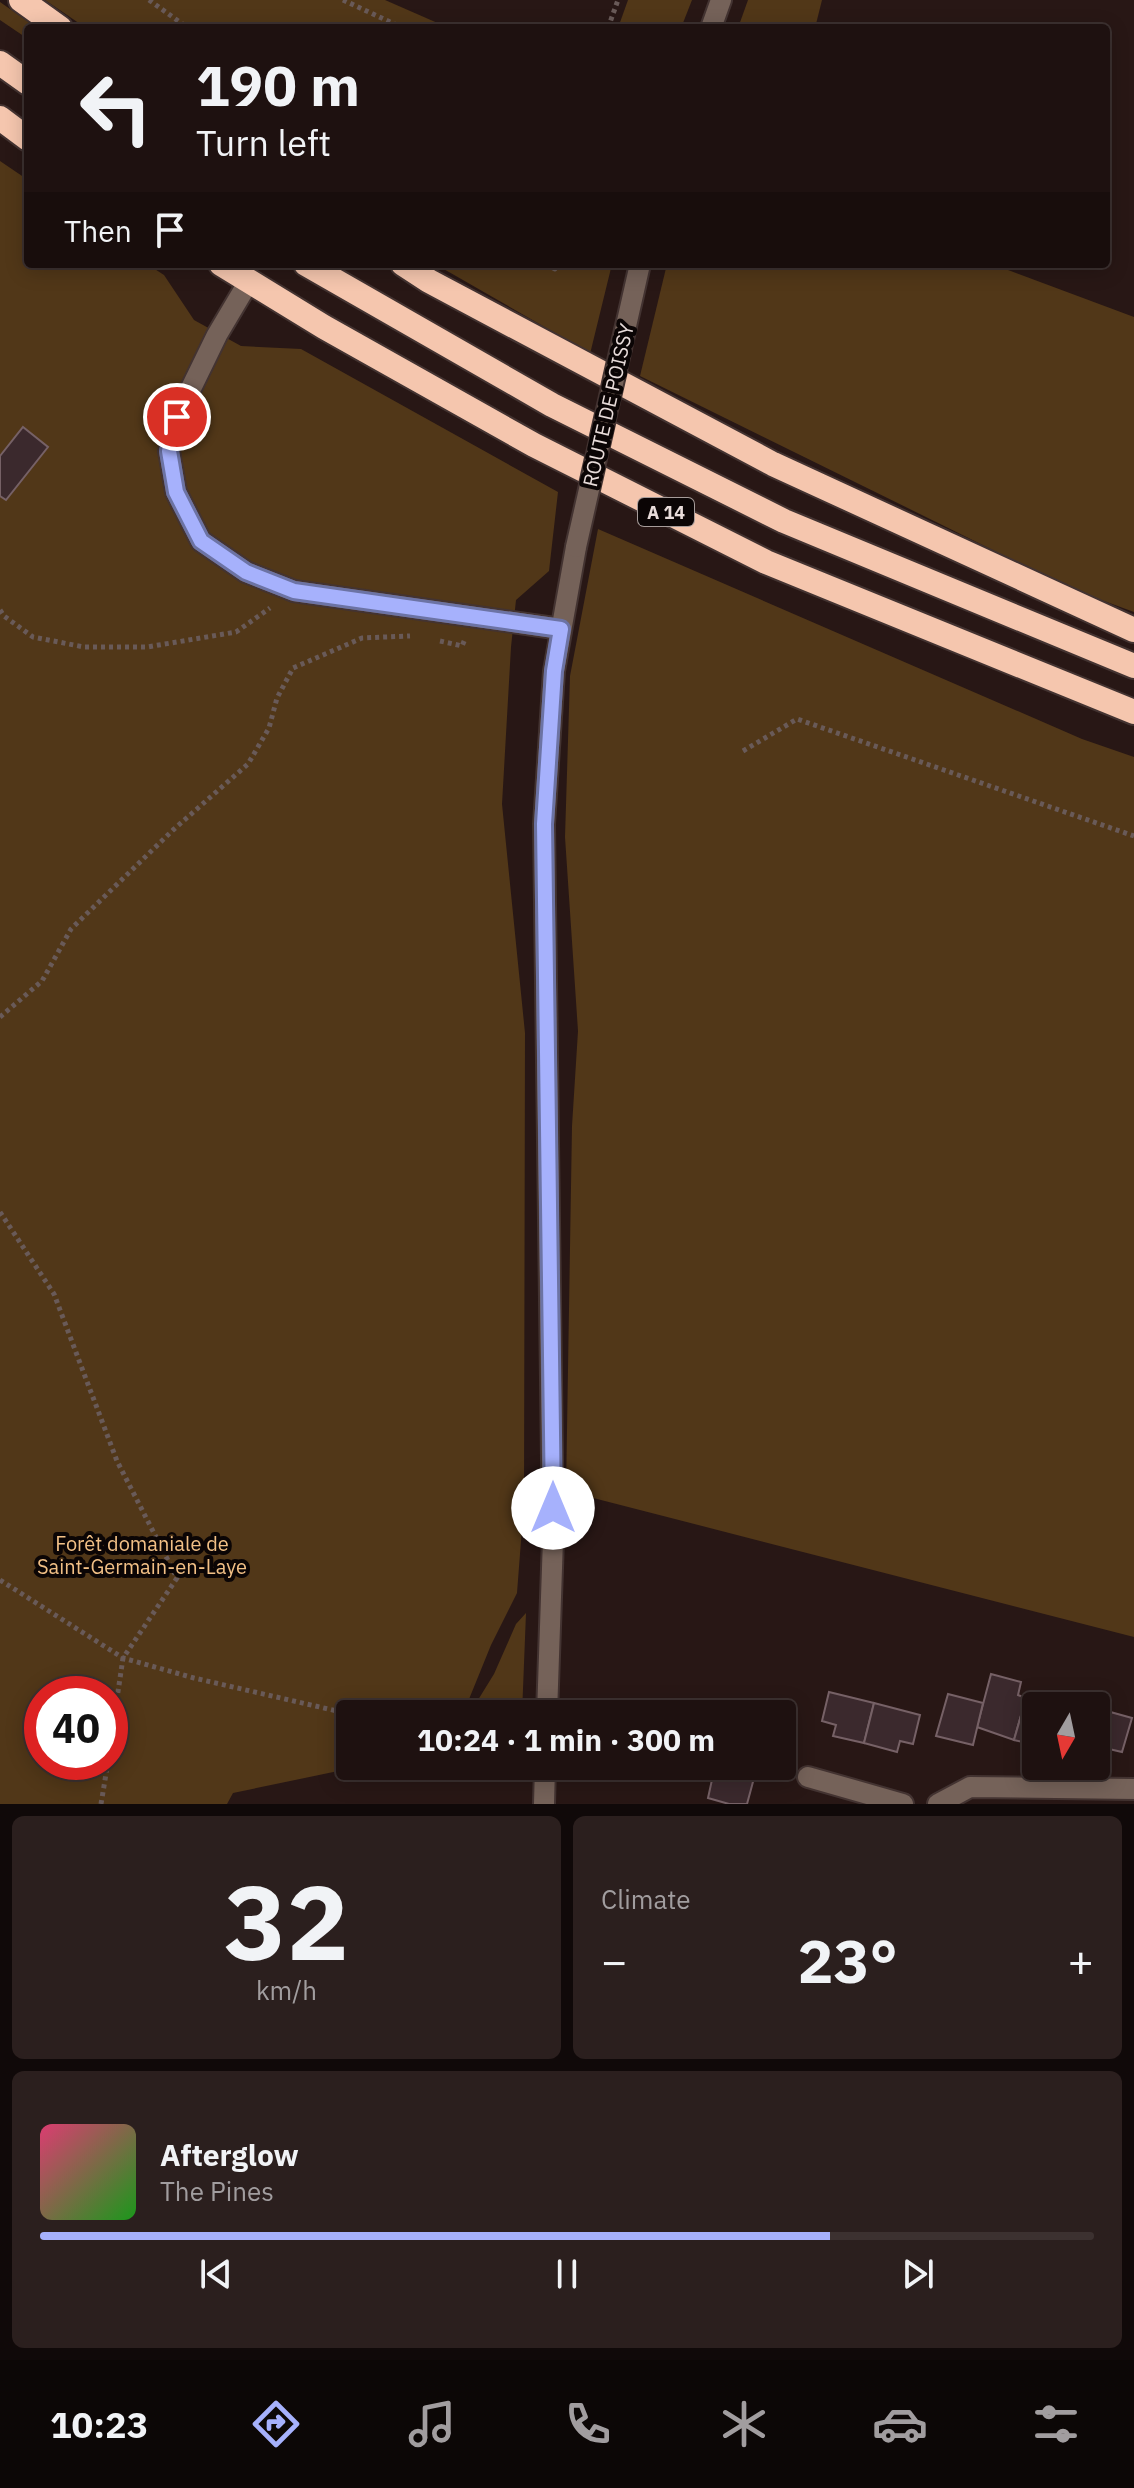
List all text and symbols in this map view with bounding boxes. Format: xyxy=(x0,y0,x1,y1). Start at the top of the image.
text: 190 m xyxy=(196,49,360,121)
icon: left xyxy=(64,56,168,160)
text: Turn left xyxy=(196,119,331,166)
icon: arrive xyxy=(148,208,192,252)
text: Then xyxy=(64,211,132,250)
street label: ROUTE DE POISSY xyxy=(576,321,640,489)
pin xyxy=(143,383,211,451)
icon: arrive xyxy=(155,395,199,439)
road number: A 14 xyxy=(638,498,694,526)
position arrow xyxy=(511,1466,595,1550)
park label: Forêt domaniale de Saint-Germain-en-Laye xyxy=(37,1530,247,1580)
speed limit sign: 40 xyxy=(24,1676,128,1780)
north arrow xyxy=(1022,1692,1110,1780)
map controls xyxy=(1022,1692,1110,1780)
text: 10:24 · 1 min · 300 m xyxy=(417,1720,715,1759)
text: 32 xyxy=(224,1853,349,1989)
text: Climate xyxy=(601,1882,691,1916)
text: 23° xyxy=(797,1921,898,2000)
text: − xyxy=(601,1932,627,1989)
text: + xyxy=(1068,1932,1094,1989)
text: km/h xyxy=(256,1973,317,2007)
text: Afterglow xyxy=(160,2135,299,2174)
text: The Pines xyxy=(160,2174,274,2208)
icon: previous xyxy=(194,2252,238,2296)
icon: pause xyxy=(545,2252,589,2296)
icon: next xyxy=(896,2252,940,2296)
icon: directions xyxy=(248,2396,304,2452)
icon: music xyxy=(404,2396,460,2452)
icon: phone xyxy=(560,2396,616,2452)
icon: climate xyxy=(716,2396,772,2452)
icon: car xyxy=(872,2396,928,2452)
icon: filters xyxy=(1028,2396,1084,2452)
text: 10:23 xyxy=(50,2401,148,2448)

